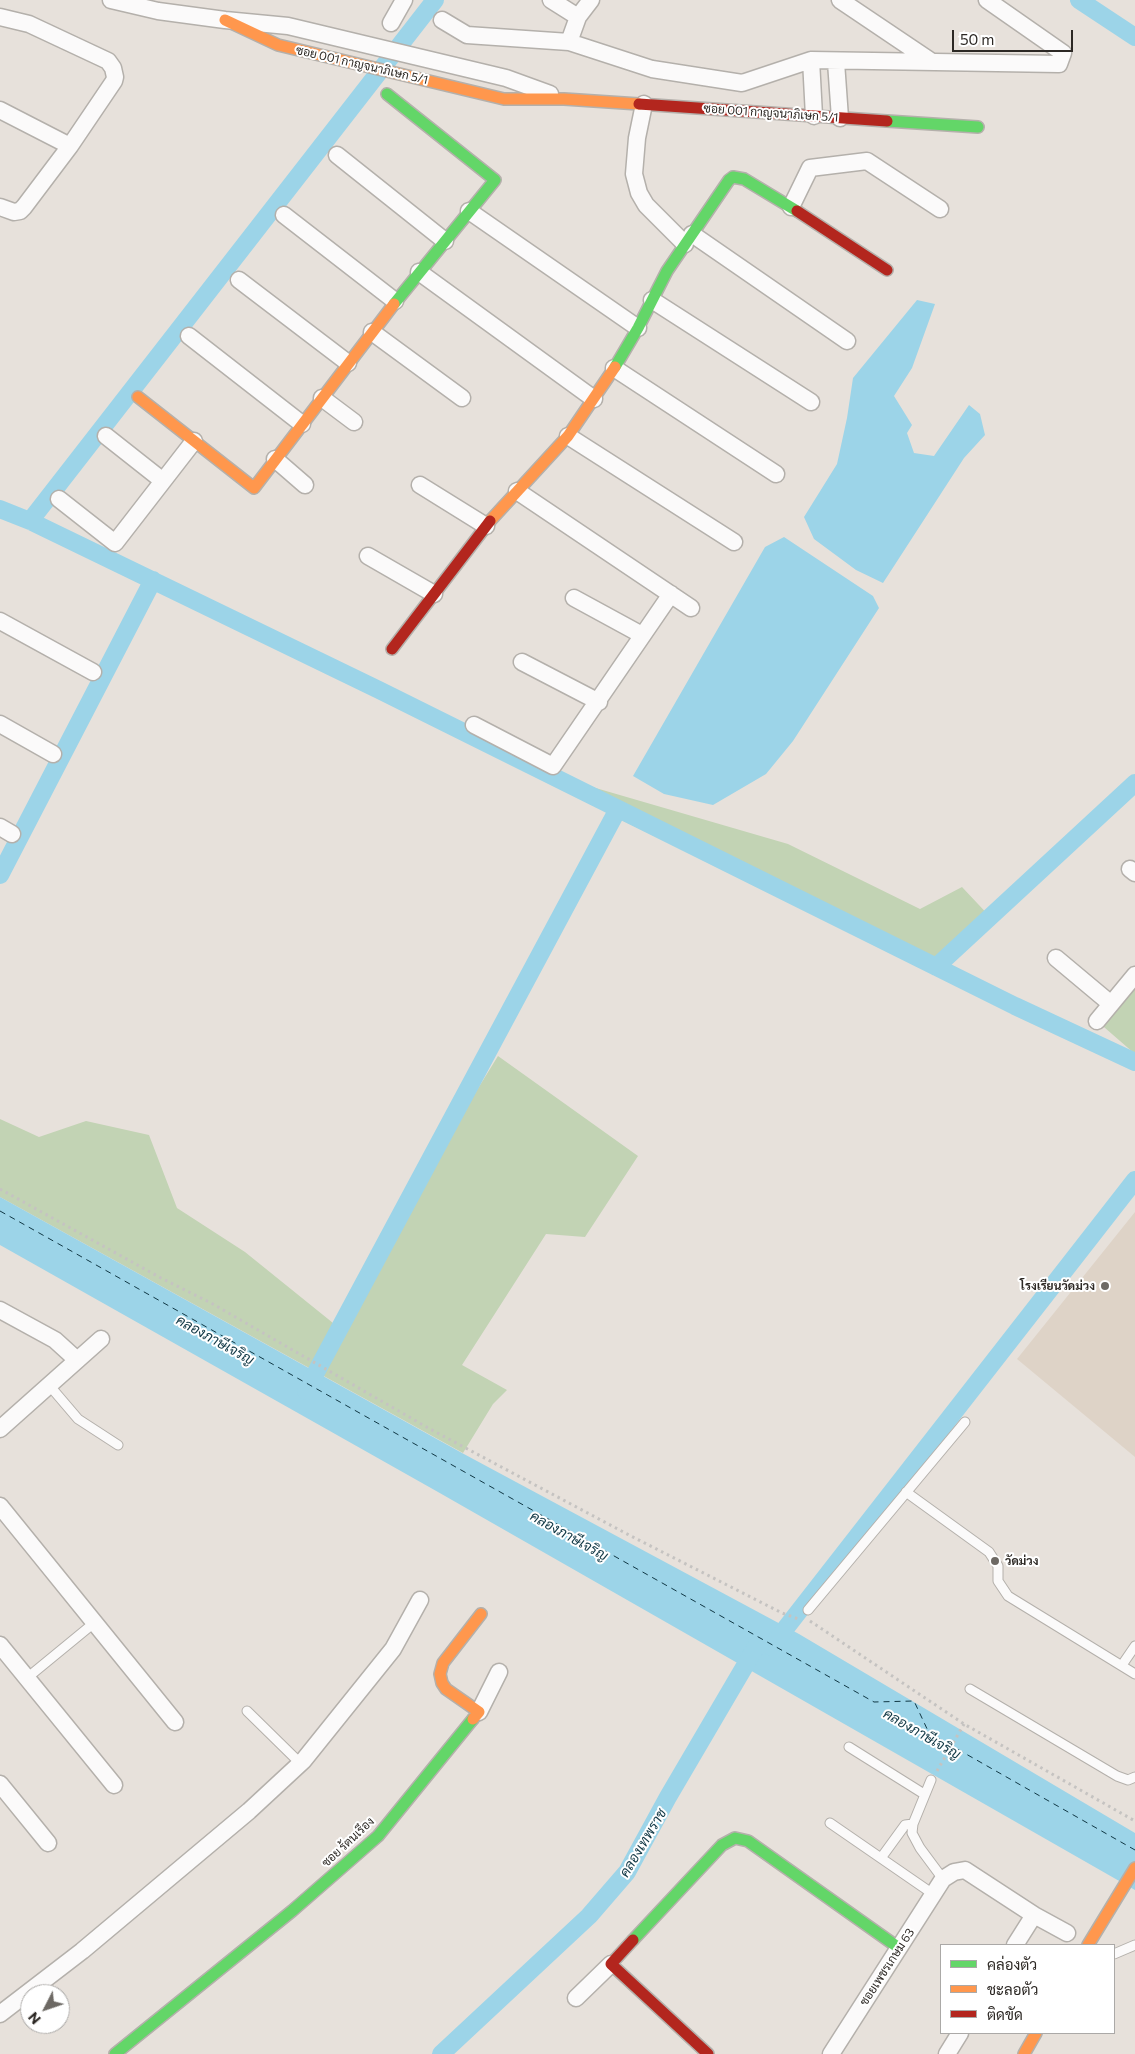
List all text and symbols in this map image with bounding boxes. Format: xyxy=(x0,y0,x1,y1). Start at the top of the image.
scale bar xyxy=(955,20,1076,52)
text: 50 m xyxy=(960,30,994,48)
street label: ซอย 001 กาญจนาภิเษก 5/1 xyxy=(295,43,429,87)
street label: ซอย 001 กาญจนาภิเษก 5/1 xyxy=(703,101,839,125)
place label: โรงเรียนวัดม่วง xyxy=(1020,1279,1095,1293)
marker: โรงเรียนวัดม่วง xyxy=(1099,1280,1111,1292)
water label: คลองภาษีเจริญ xyxy=(173,1312,257,1368)
water label: คลองภาษีเจริญ xyxy=(527,1508,611,1564)
place label: วัดม่วง xyxy=(1005,1554,1039,1568)
marker: วัดม่วง xyxy=(989,1555,1001,1567)
water label: คลองภาษีเจริญ xyxy=(880,1705,964,1763)
water label: คลองเทพราช xyxy=(616,1806,670,1880)
street label: ซอย ร้ตนเรึอง xyxy=(319,1814,377,1870)
street label: ซอยเพชรเกษม 63 xyxy=(857,1926,917,2008)
legend xyxy=(940,1944,1115,2034)
text: คล่องตัว xyxy=(987,1955,1037,1973)
text: ชะลอตัว xyxy=(987,1980,1038,1998)
north arrow xyxy=(20,1984,70,2034)
text: ติดขัด xyxy=(987,2005,1023,2023)
text: N xyxy=(24,2009,44,2028)

